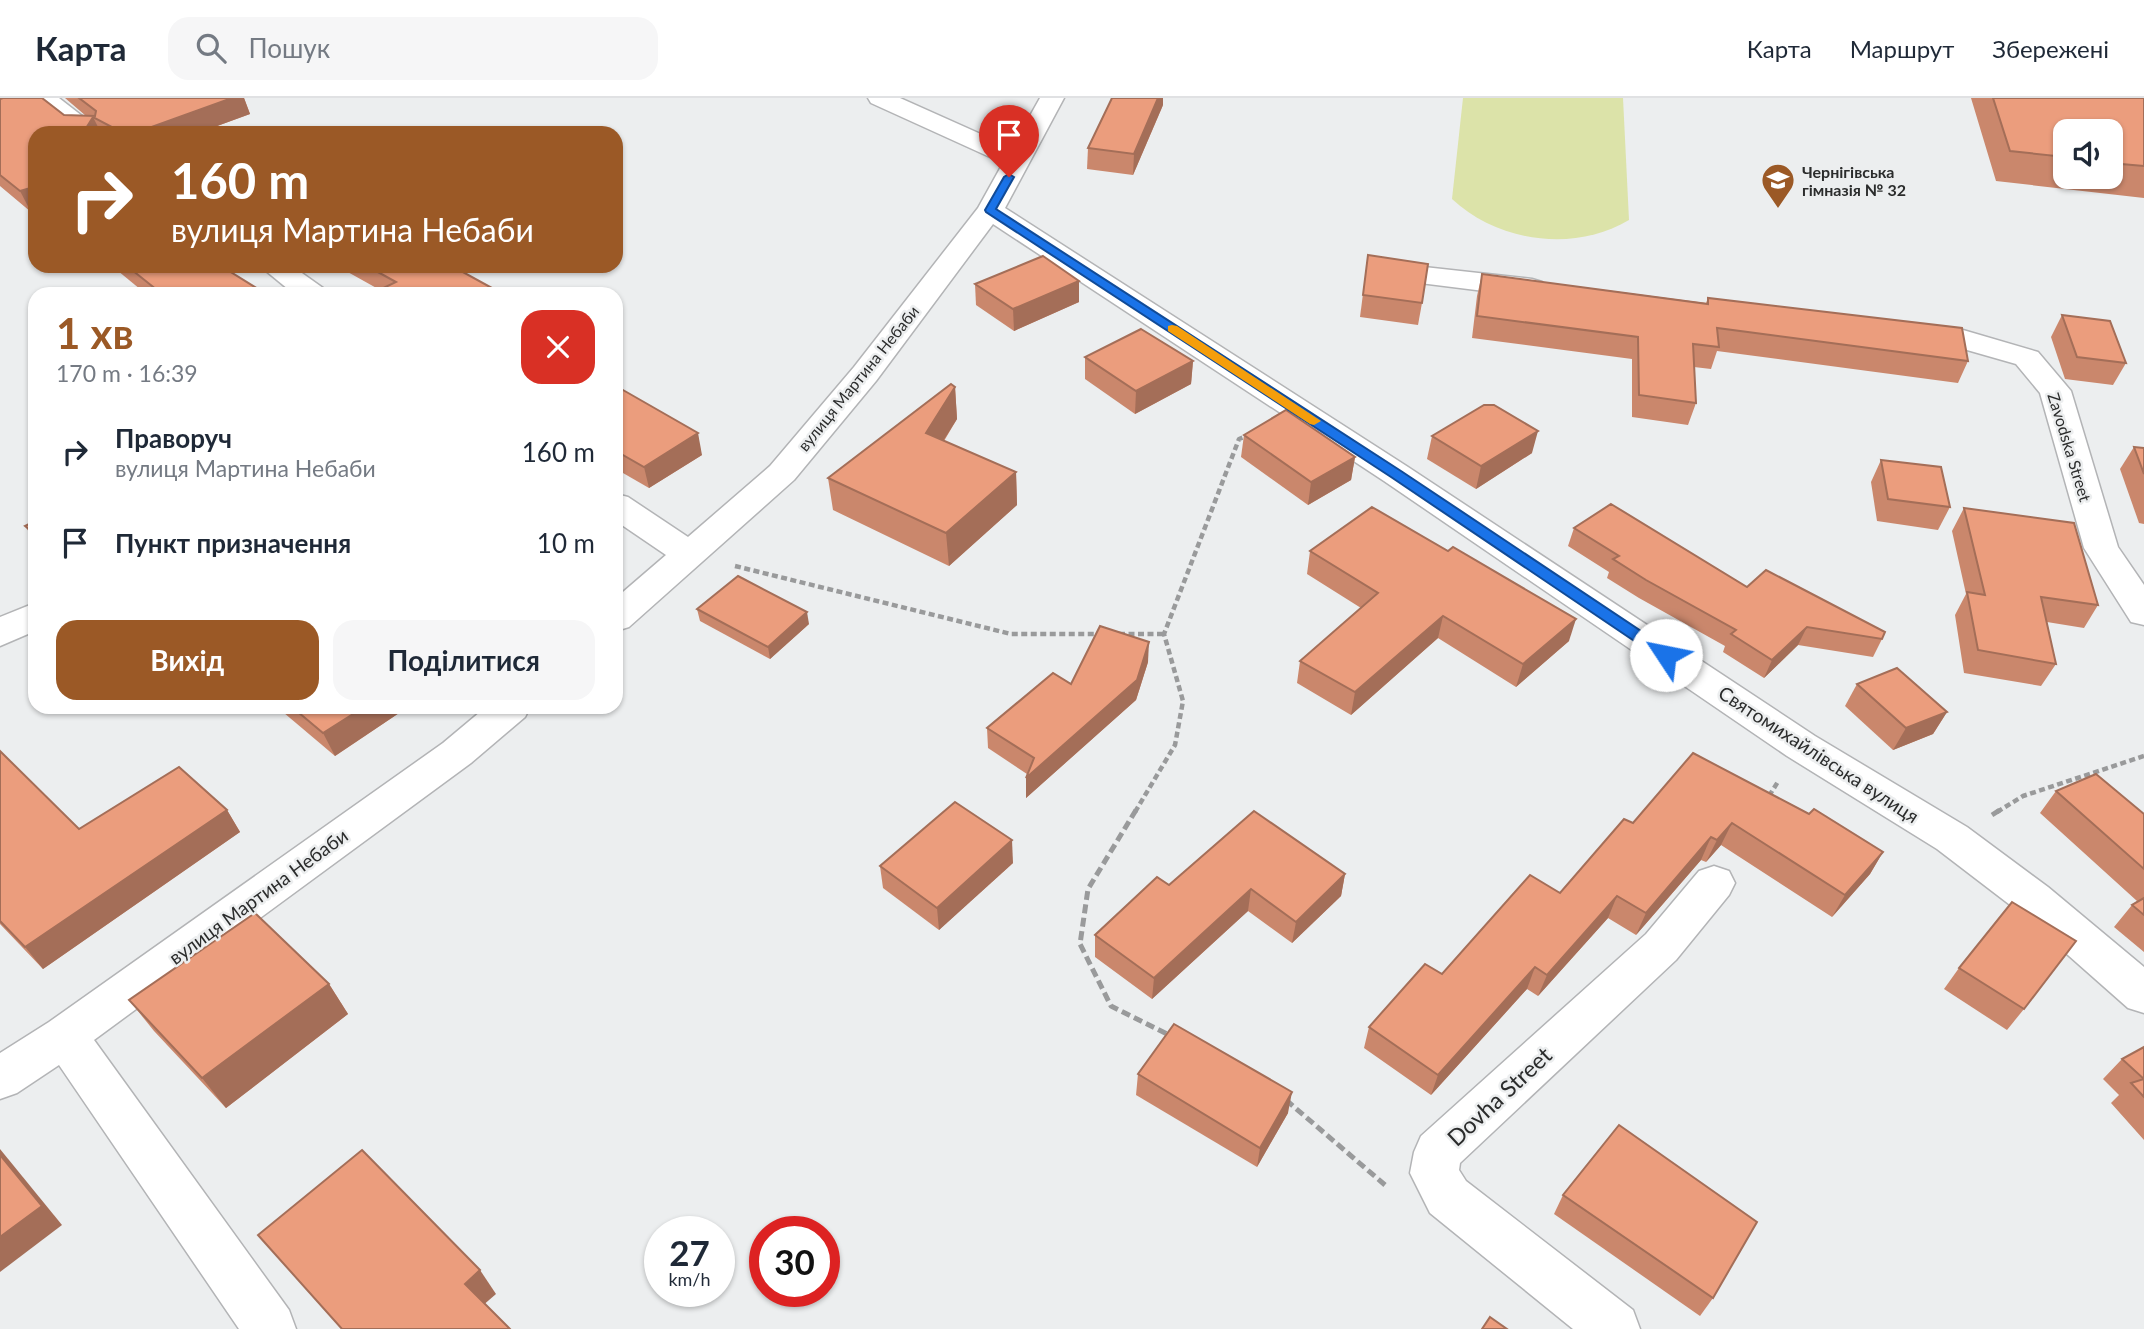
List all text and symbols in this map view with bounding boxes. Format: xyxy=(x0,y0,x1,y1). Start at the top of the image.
search box xyxy=(168,17,658,80)
text: Карта xyxy=(35,28,126,68)
icon: search xyxy=(192,29,230,67)
text: Пошук xyxy=(248,32,330,64)
text: Карта xyxy=(1747,34,1812,63)
text: Маршрут xyxy=(1850,34,1954,63)
text: Збережені xyxy=(1992,34,2109,63)
pin xyxy=(979,105,1039,177)
icon: arrive xyxy=(990,116,1028,154)
map controls xyxy=(2053,119,2123,189)
button: sound xyxy=(2053,119,2123,189)
text: 160 m xyxy=(171,151,309,209)
icon: right xyxy=(56,154,147,245)
school or university icon: Чернігівська гімназія № 32 xyxy=(1759,161,1797,210)
place label: Чернігівська гімназія № 32 xyxy=(1802,162,1906,199)
text: вулиця Мартина Небаби xyxy=(171,210,534,249)
street label: вулиця Мартина Небаби xyxy=(794,302,922,454)
text: 1 хв xyxy=(56,308,134,358)
button: close xyxy=(521,310,595,384)
text: 170 m · 16:39 xyxy=(56,359,198,387)
street label: Zavodska Street xyxy=(2044,390,2096,504)
text: Праворуч xyxy=(115,422,232,454)
icon: right xyxy=(56,433,94,471)
text: 160 m xyxy=(522,436,595,468)
text: вулиця Мартина Небаби xyxy=(115,454,376,482)
icon: arrive xyxy=(56,524,94,562)
text: Пункт призначення xyxy=(115,527,351,559)
text: 10 m xyxy=(537,527,595,559)
position arrow xyxy=(1629,618,1703,692)
button: Вихід xyxy=(56,620,319,700)
button: Поділитися xyxy=(333,620,595,700)
street label: Святомихайлівська вулиця xyxy=(1715,681,1923,827)
street label: вулиця Мартина Небаби xyxy=(164,823,352,969)
street label: Dovha Street xyxy=(1441,1040,1558,1151)
speed limit sign: 30 xyxy=(749,1216,840,1307)
text: 27 xyxy=(669,1231,710,1273)
text: km/h xyxy=(668,1268,711,1290)

